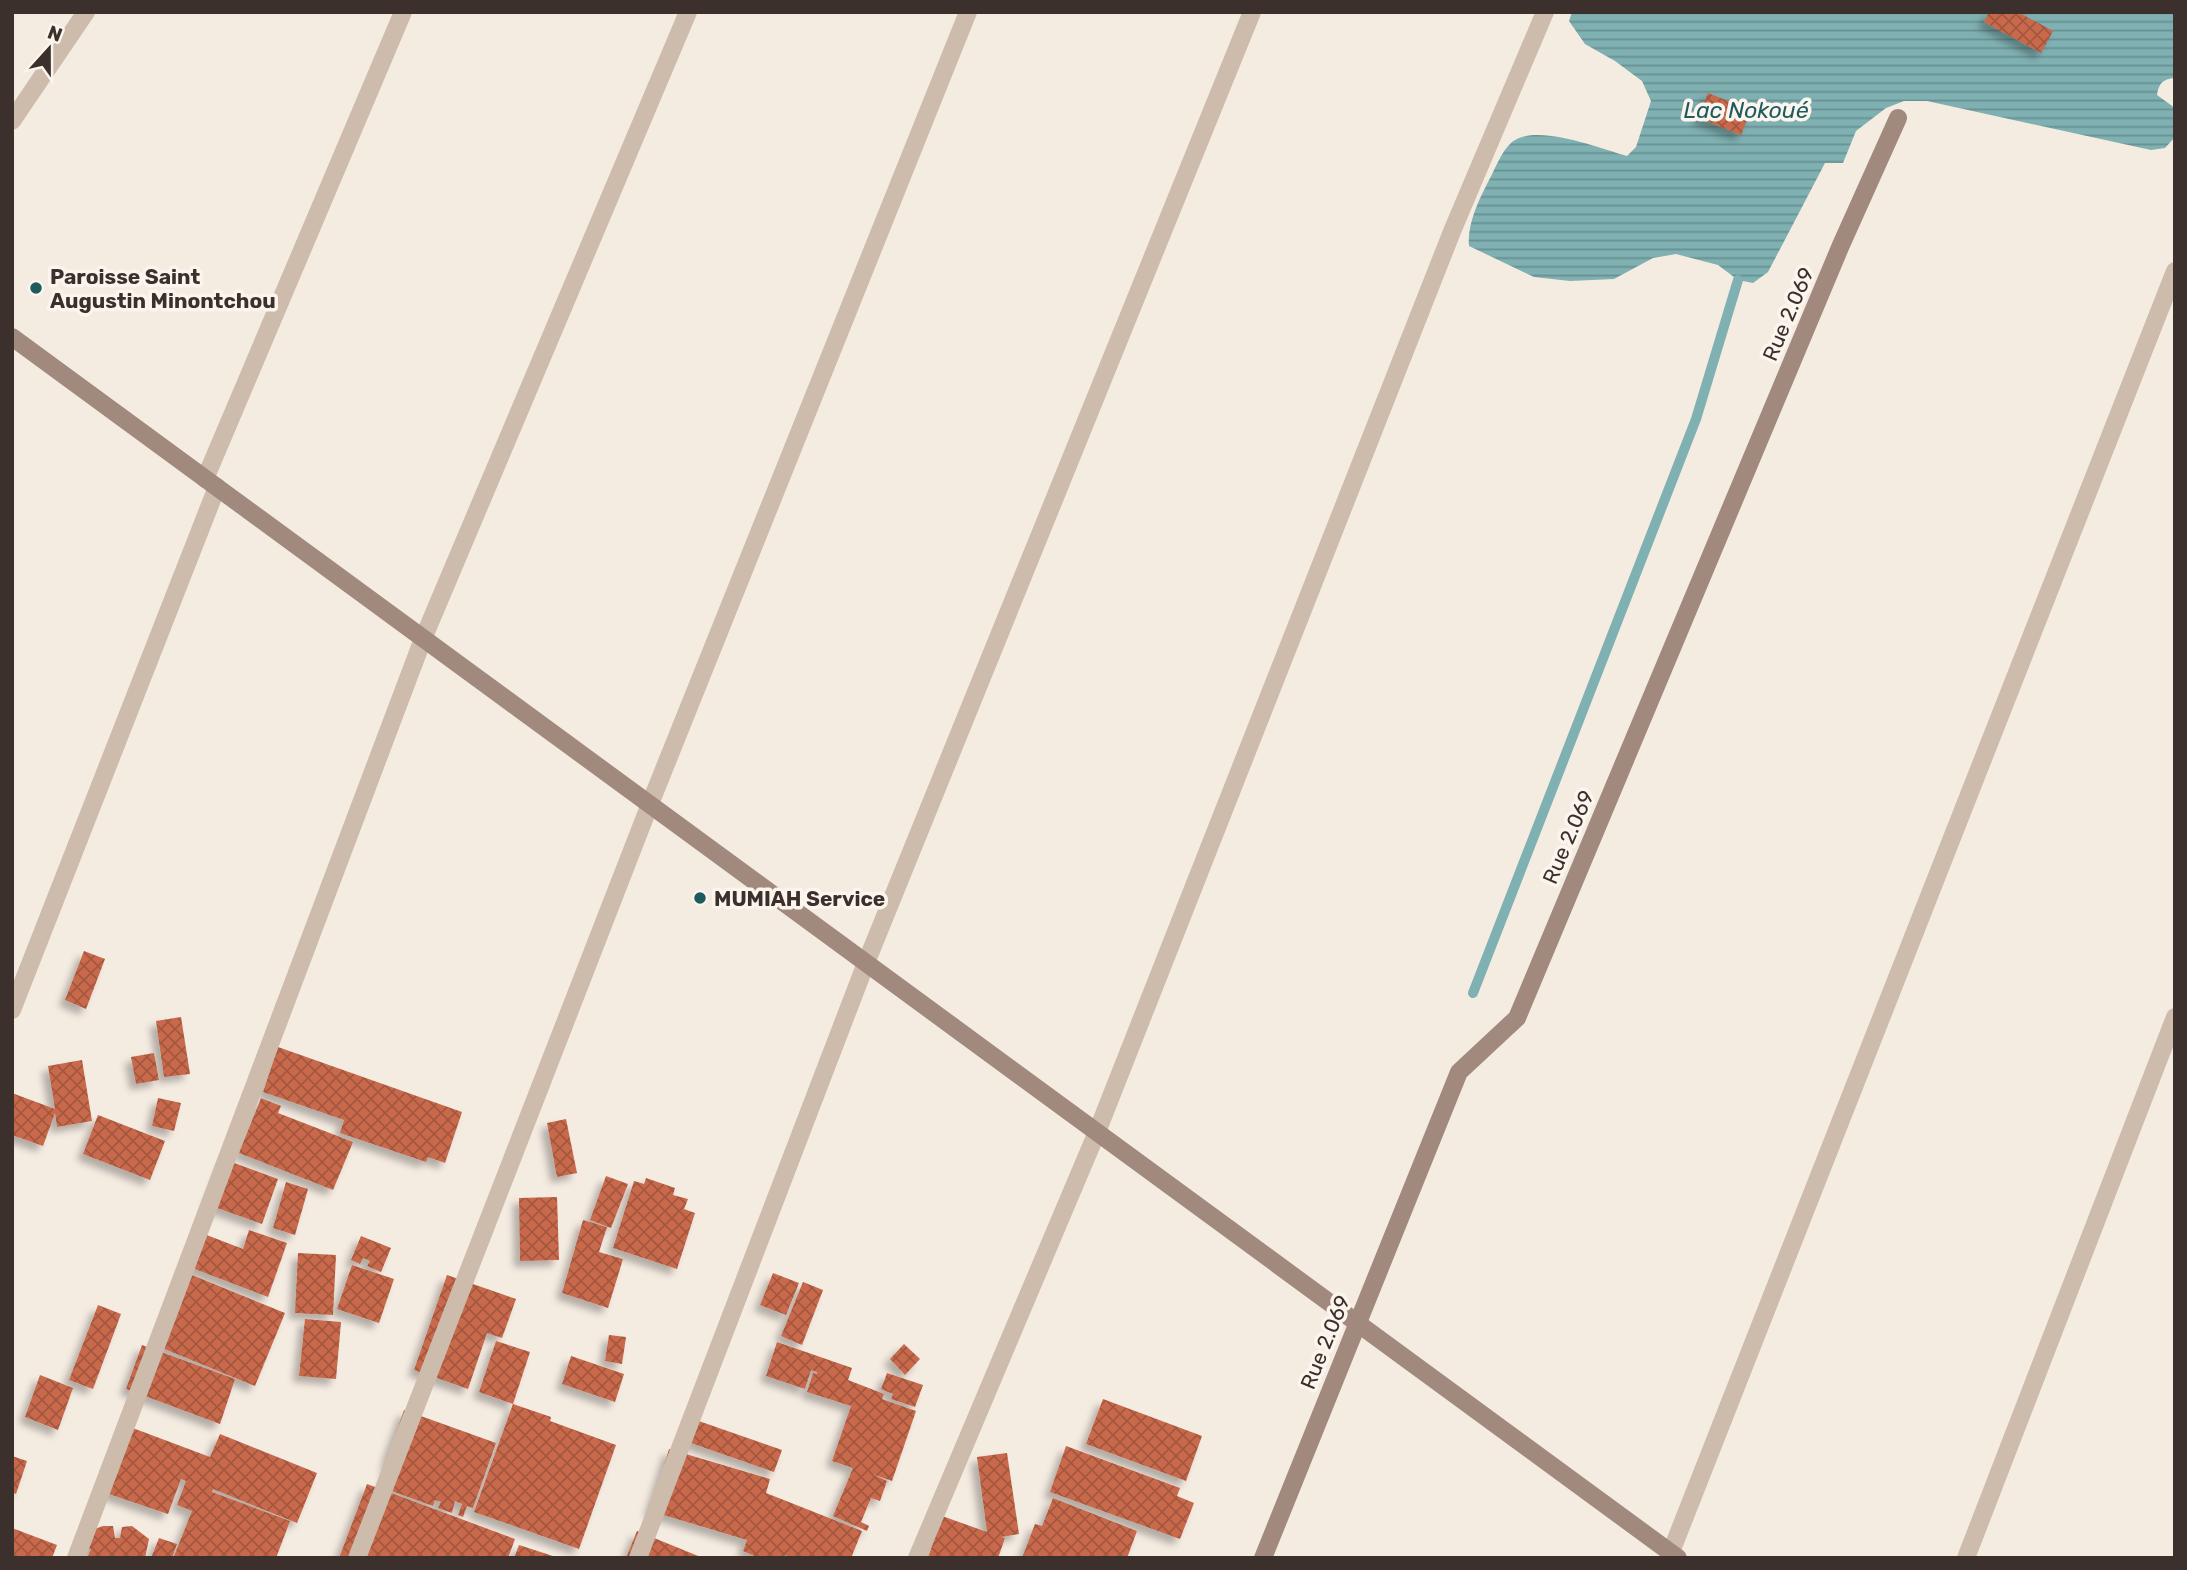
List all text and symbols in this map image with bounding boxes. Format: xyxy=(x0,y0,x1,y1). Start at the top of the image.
north arrow xyxy=(14,14,84,84)
text: N xyxy=(44,20,65,47)
water label: Lac Nokoué xyxy=(1683,96,1809,124)
place label: Paroisse Saint Augustin Minontchou xyxy=(50,264,276,313)
street label: Rue 2.069 xyxy=(1757,264,1819,364)
marker: Paroisse Saint Augustin Minontchou xyxy=(28,280,44,296)
street label: Rue 2.069 xyxy=(1537,787,1599,887)
place label: MUMIAH Service xyxy=(714,886,885,911)
marker: MUMIAH Service xyxy=(692,890,708,906)
street label: Rue 2.069 xyxy=(1295,1291,1355,1393)

